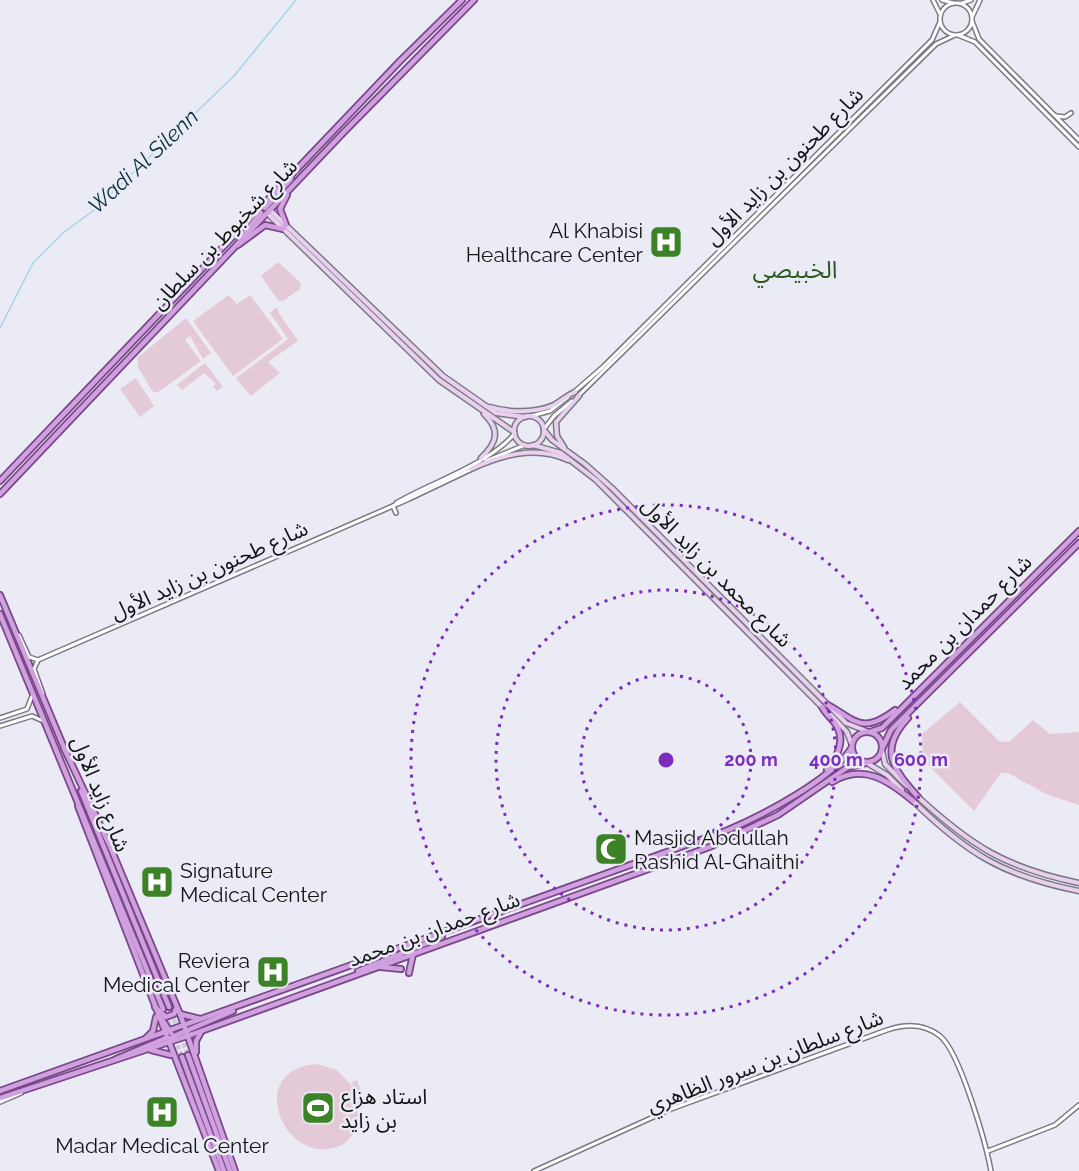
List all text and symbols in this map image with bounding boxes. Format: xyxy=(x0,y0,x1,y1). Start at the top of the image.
street label: شارع طحنون بن زايد الأول xyxy=(700,82,870,252)
water label: Wadi Al Silenn xyxy=(83,103,203,219)
street label: شارع شخبوط بن سلطان xyxy=(146,154,304,317)
place label: Al Khabisi Healthcare Center xyxy=(466,218,644,267)
hospital icon: Al Khabisi Healthcare Center xyxy=(648,224,684,260)
district label: الخبيصي xyxy=(753,255,837,288)
street label: شارع محمد بن زايد الأول xyxy=(635,492,797,654)
street label: شارع طحنون بن زايد الأول xyxy=(107,515,313,628)
street label: شارع حمدان بن محمد xyxy=(891,549,1039,697)
street label: شارع زايد الأول xyxy=(64,733,136,857)
text: 200 m xyxy=(724,749,778,770)
text: 400 m xyxy=(809,749,863,770)
text: 600 m xyxy=(894,749,948,770)
centre of rings xyxy=(656,750,676,770)
place label: Masjid Abdullah Rashid Al-Ghaithi xyxy=(634,825,799,874)
mosque icon: Masjid Abdullah Rashid Al-Ghaithi xyxy=(593,831,629,867)
place label: Signature Medical Center xyxy=(180,858,328,907)
hospital icon: Signature Medical Center xyxy=(139,864,175,900)
street label: شارع حمدان بن محمد xyxy=(345,886,524,974)
place label: Reviera Medical Center xyxy=(103,948,251,997)
hospital icon: Reviera Medical Center xyxy=(255,954,291,990)
street label: شارع سلطان بن سرور الظاهري xyxy=(643,1004,888,1121)
place label: استاد هزاع بن زايد xyxy=(341,1084,427,1133)
sports icon: استاد هزاع بن زايد xyxy=(300,1090,336,1126)
hospital icon: Madar Medical Center xyxy=(144,1094,180,1130)
place label: Madar Medical Center xyxy=(55,1133,269,1158)

